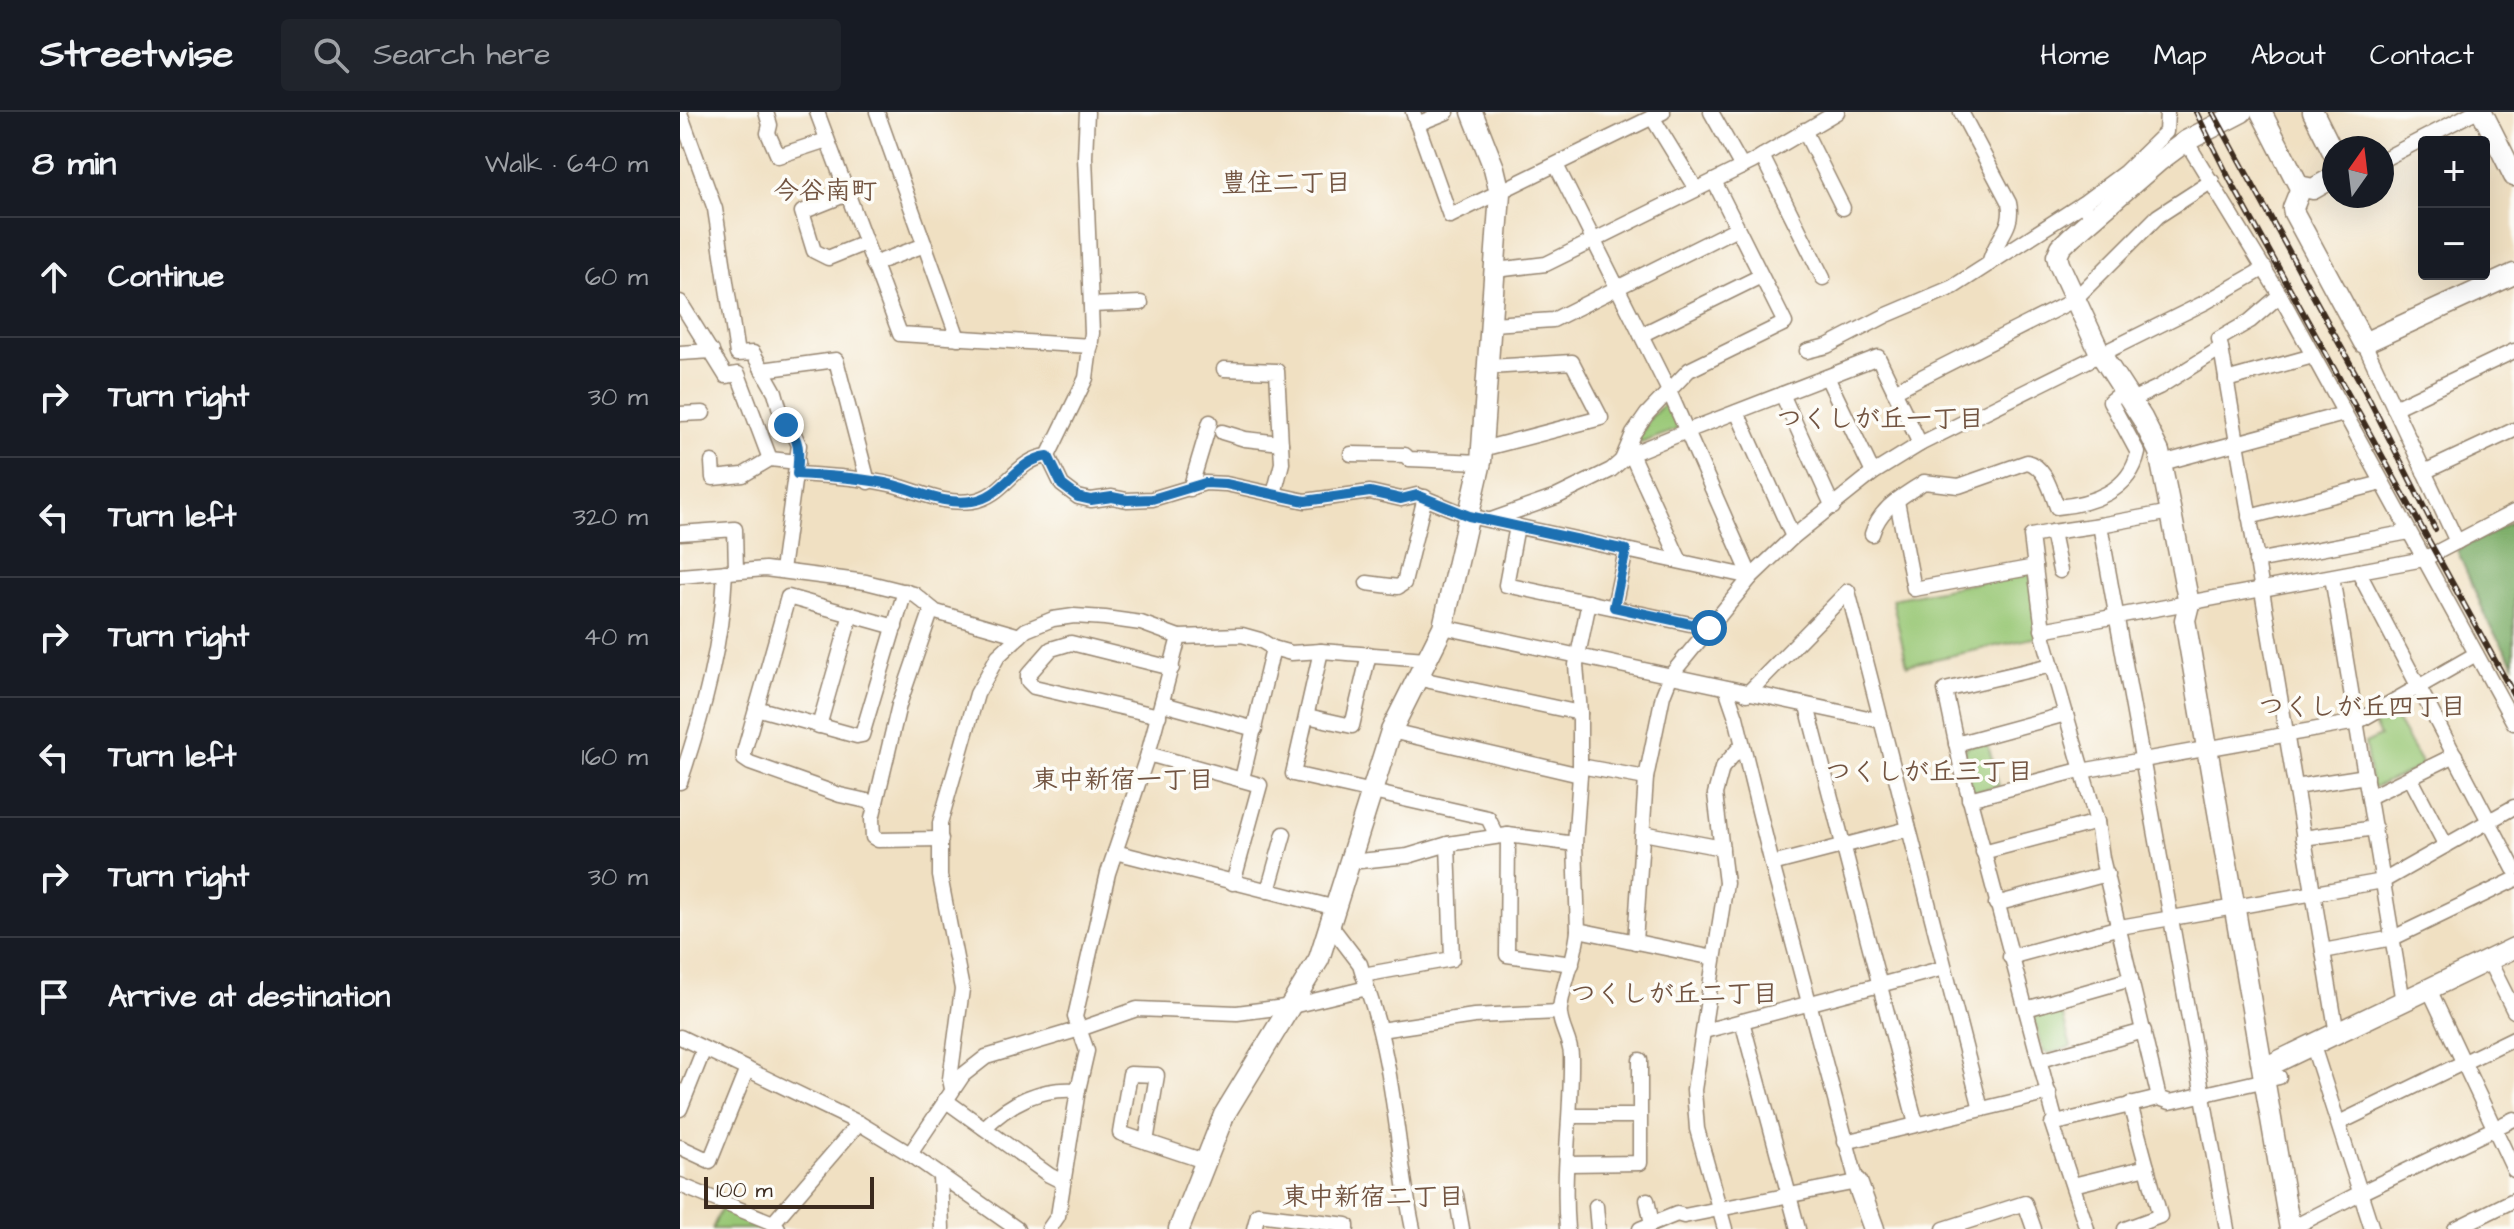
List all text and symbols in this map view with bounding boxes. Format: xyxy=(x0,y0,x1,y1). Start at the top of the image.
search box xyxy=(281,19,841,91)
text: Streetwise xyxy=(40,29,233,81)
icon: search xyxy=(309,33,353,77)
text: Search here xyxy=(373,34,550,76)
text: Home xyxy=(2040,36,2110,75)
text: Map xyxy=(2154,36,2207,75)
text: About xyxy=(2251,36,2326,75)
text: Contact xyxy=(2370,36,2474,75)
north arrow xyxy=(2322,136,2394,208)
map controls xyxy=(2418,136,2490,280)
button: + xyxy=(2418,136,2490,208)
text: 8 min xyxy=(32,140,116,188)
text: Walk · 640 m xyxy=(485,146,648,182)
district label: 豊住二丁目 xyxy=(1221,165,1351,201)
district label: 今谷南町 xyxy=(773,173,877,209)
button: − xyxy=(2418,208,2490,280)
icon: ahead xyxy=(32,255,76,299)
text: Continue xyxy=(108,256,224,298)
text: 60 m xyxy=(585,259,648,295)
icon: right xyxy=(32,375,76,419)
text: Turn right xyxy=(108,376,249,418)
text: 30 m xyxy=(588,379,648,415)
district label: つくしが丘一丁目 xyxy=(1776,401,1984,437)
route end xyxy=(768,407,804,443)
icon: left xyxy=(32,495,76,539)
text: Turn left xyxy=(108,496,236,538)
text: 320 m xyxy=(573,499,648,535)
route start xyxy=(1691,610,1727,646)
icon: right xyxy=(32,615,76,659)
text: Turn right xyxy=(108,616,249,658)
text: 40 m xyxy=(583,619,648,655)
district label: つくしが丘四丁目 xyxy=(2258,689,2466,725)
icon: left xyxy=(32,735,76,779)
text: Turn left xyxy=(108,736,236,778)
text: 160 m xyxy=(581,739,648,775)
district label: つくしが丘三丁目 xyxy=(1825,754,2033,790)
district label: 東中新宿一丁目 xyxy=(1032,762,1214,798)
icon: right xyxy=(32,855,76,899)
text: Turn right xyxy=(108,856,249,898)
text: 30 m xyxy=(588,859,648,895)
icon: arrive xyxy=(32,975,76,1019)
text: Arrive at destination xyxy=(108,976,390,1018)
district label: つくしが丘二丁目 xyxy=(1570,976,1778,1012)
scale bar xyxy=(704,1173,874,1209)
text: 100 m xyxy=(716,1175,773,1206)
district label: 東中新宿二丁目 xyxy=(1282,1179,1464,1215)

